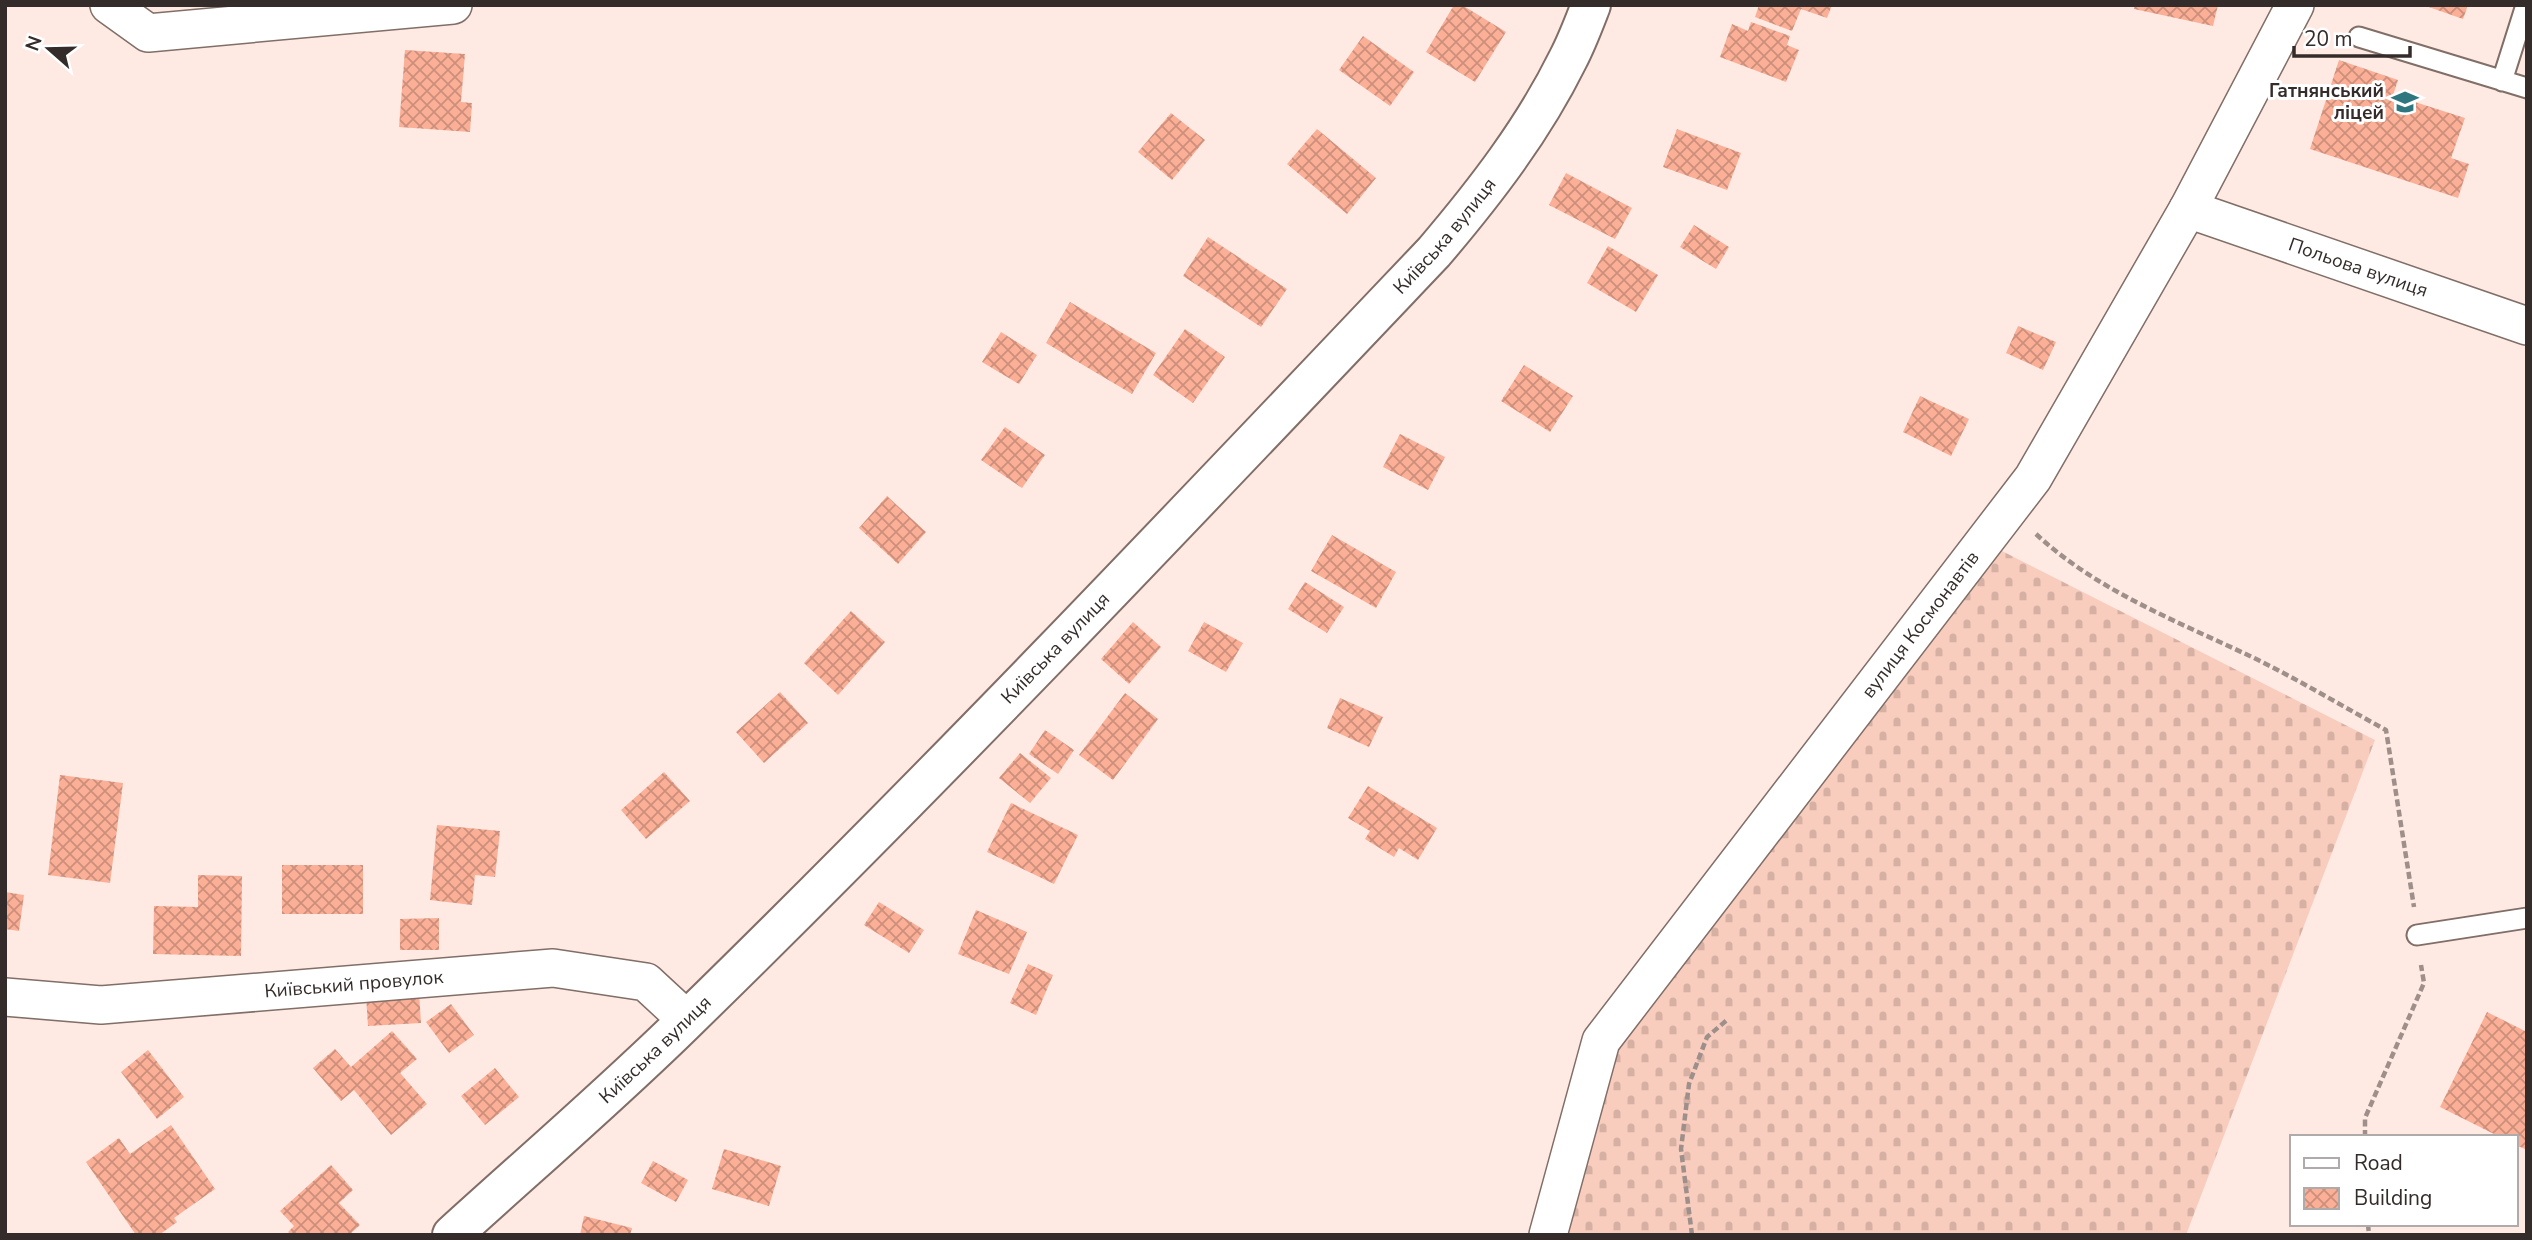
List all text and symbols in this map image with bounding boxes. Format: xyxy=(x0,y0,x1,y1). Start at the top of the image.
north arrow xyxy=(14,14,84,84)
scale bar xyxy=(2294,14,2410,58)
text: 20 m xyxy=(2304,25,2353,53)
text: N xyxy=(19,32,49,55)
place label: Гатнянський ліцей xyxy=(2269,78,2384,126)
school or university icon: Гатнянський ліцей xyxy=(2390,87,2420,117)
street label: Київська вулиця xyxy=(1387,172,1502,300)
street label: Польова вулиця xyxy=(2285,232,2431,304)
street label: вулиця Космонавтів xyxy=(1856,546,1985,703)
street label: Київська вулиця xyxy=(995,587,1116,710)
street label: Київський провулок xyxy=(263,964,444,1005)
street label: Київська вулиця xyxy=(593,990,717,1110)
legend xyxy=(2290,1135,2518,1226)
text: Road xyxy=(2354,1149,2403,1177)
text: Building xyxy=(2354,1184,2432,1212)

